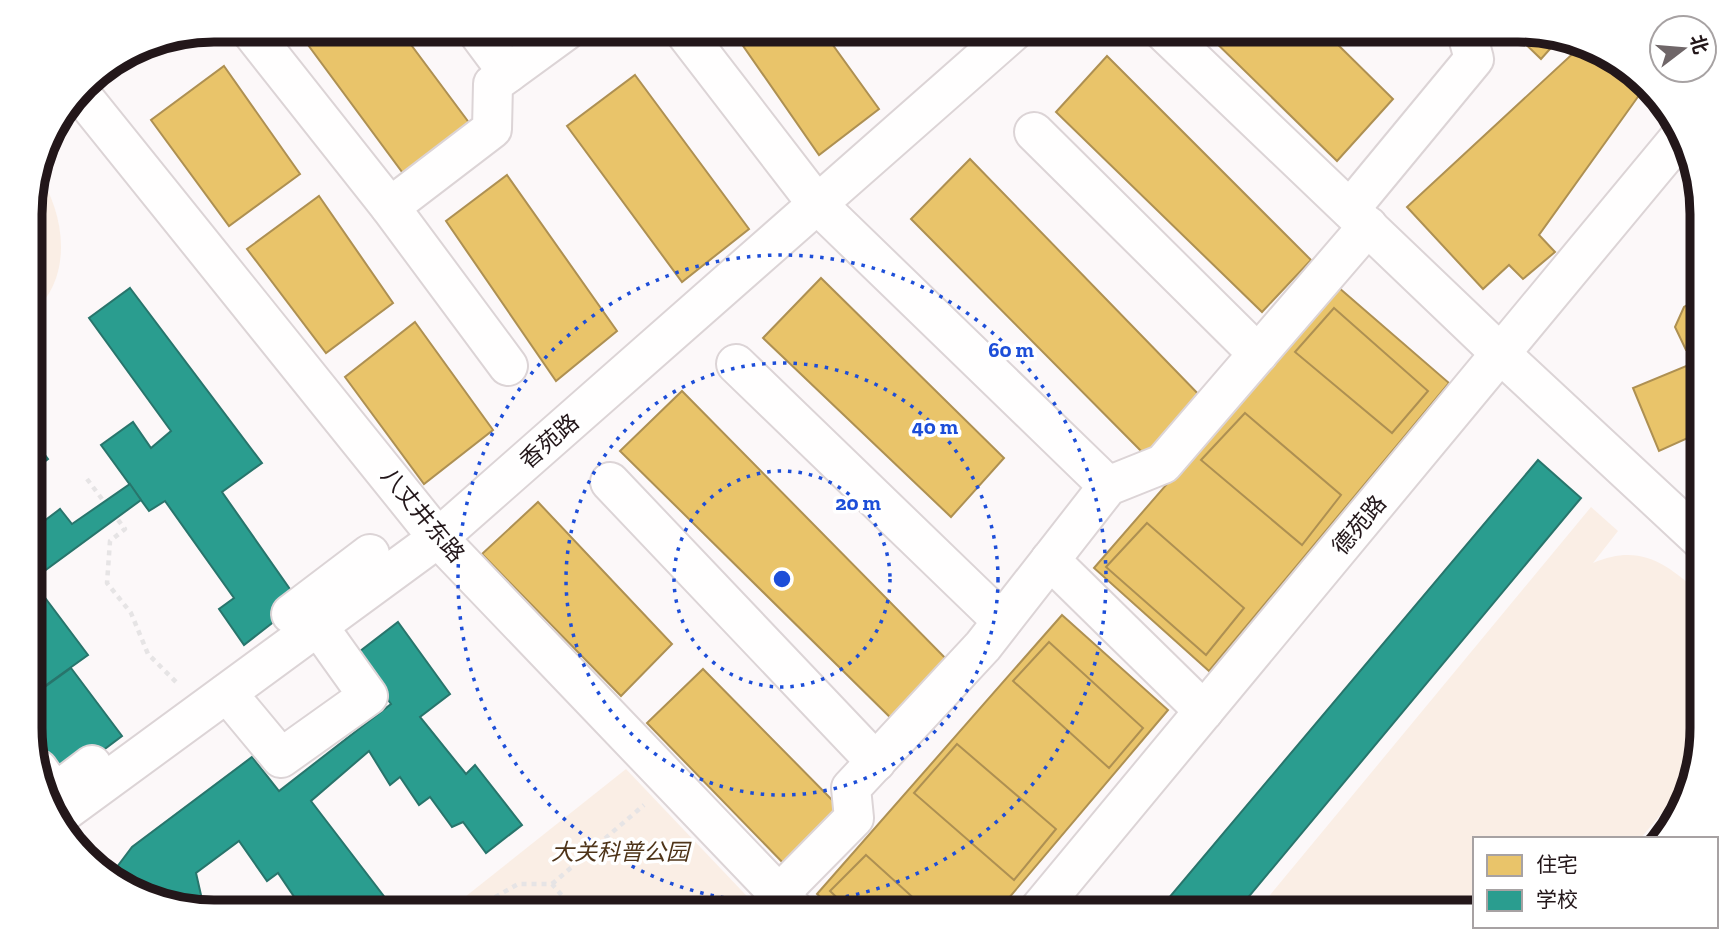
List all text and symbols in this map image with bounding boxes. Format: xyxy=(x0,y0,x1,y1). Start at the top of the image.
north arrow xyxy=(1648,14,1718,84)
text: 北 xyxy=(1685,32,1713,57)
text: 60 m xyxy=(988,337,1034,362)
street label: 香苑路 xyxy=(514,408,584,474)
text: 40 m xyxy=(912,414,959,439)
street label: 八丈井东路 xyxy=(375,462,471,568)
text: 20 m xyxy=(835,490,881,515)
street label: 德苑路 xyxy=(1326,490,1392,560)
centre of rings xyxy=(770,567,794,591)
legend xyxy=(1473,837,1718,928)
park label: 大关科普公园 xyxy=(551,838,692,866)
text: 住宅 xyxy=(1536,852,1578,877)
text: 学校 xyxy=(1536,887,1578,912)

